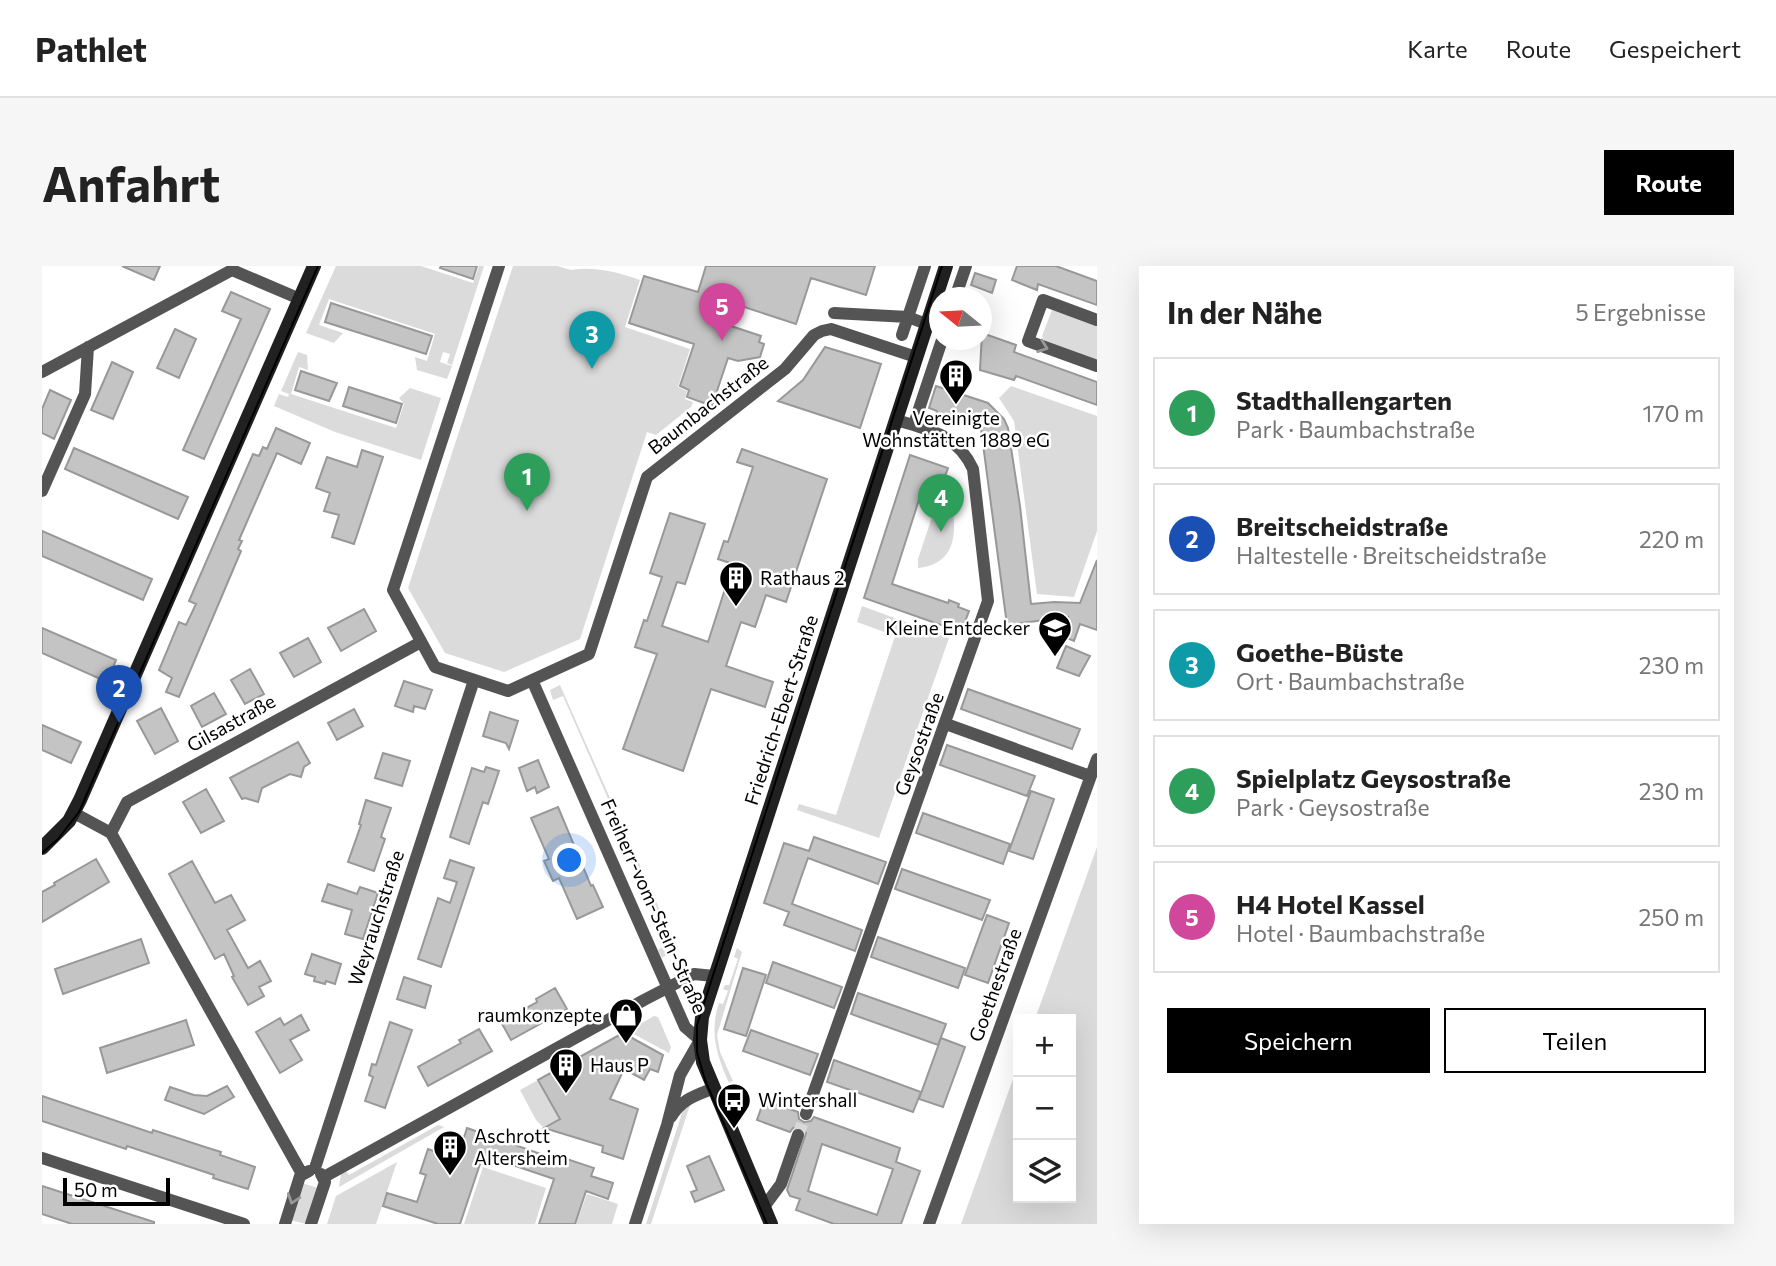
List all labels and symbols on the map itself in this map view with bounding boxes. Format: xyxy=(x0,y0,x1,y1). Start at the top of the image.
pin: 5 xyxy=(699,283,745,341)
north arrow xyxy=(929,287,992,350)
pin: 3 xyxy=(569,311,615,369)
one-way arrow xyxy=(1037,339,1049,353)
street label: Baumbachstraße xyxy=(643,351,772,459)
building icon: Vereinigte Wohnstätten 1889 eG xyxy=(937,357,975,406)
place label: Vereinigte Wohnstätten 1889 eG xyxy=(862,406,1050,451)
pin: 1 xyxy=(504,453,550,511)
pin: 4 xyxy=(918,474,964,532)
building icon: Rathaus 2 xyxy=(717,559,755,608)
place label: Rathaus 2 xyxy=(760,566,845,589)
school or university icon: Kleine Entdecker xyxy=(1036,609,1074,658)
street label: Friedrich-Ebert-Straße xyxy=(739,612,822,808)
place label: Kleine Entdecker xyxy=(885,616,1030,639)
pin: 2 xyxy=(96,665,142,723)
street label: Gilsastraße xyxy=(183,689,279,756)
street label: Geysostraße xyxy=(889,689,948,799)
street label: Freiherr-vom-Stein-Straße xyxy=(597,795,712,1017)
your location xyxy=(552,843,586,877)
street label: Weyrauchstraße xyxy=(343,847,408,989)
street label: Goethestraße xyxy=(963,925,1026,1045)
shop icon: raumkonzepte xyxy=(607,996,645,1045)
place label: raumkonzepte xyxy=(477,1003,602,1026)
building icon: Haus P xyxy=(547,1046,585,1095)
place label: Haus P xyxy=(590,1053,649,1076)
bus stop icon: Wintershall xyxy=(715,1081,753,1130)
place label: Wintershall xyxy=(758,1088,857,1111)
place label: Aschrott Altersheim xyxy=(474,1124,568,1169)
building icon: Aschrott Altersheim xyxy=(431,1128,469,1177)
scale bar xyxy=(63,1175,170,1207)
one-way arrow xyxy=(287,1192,301,1204)

